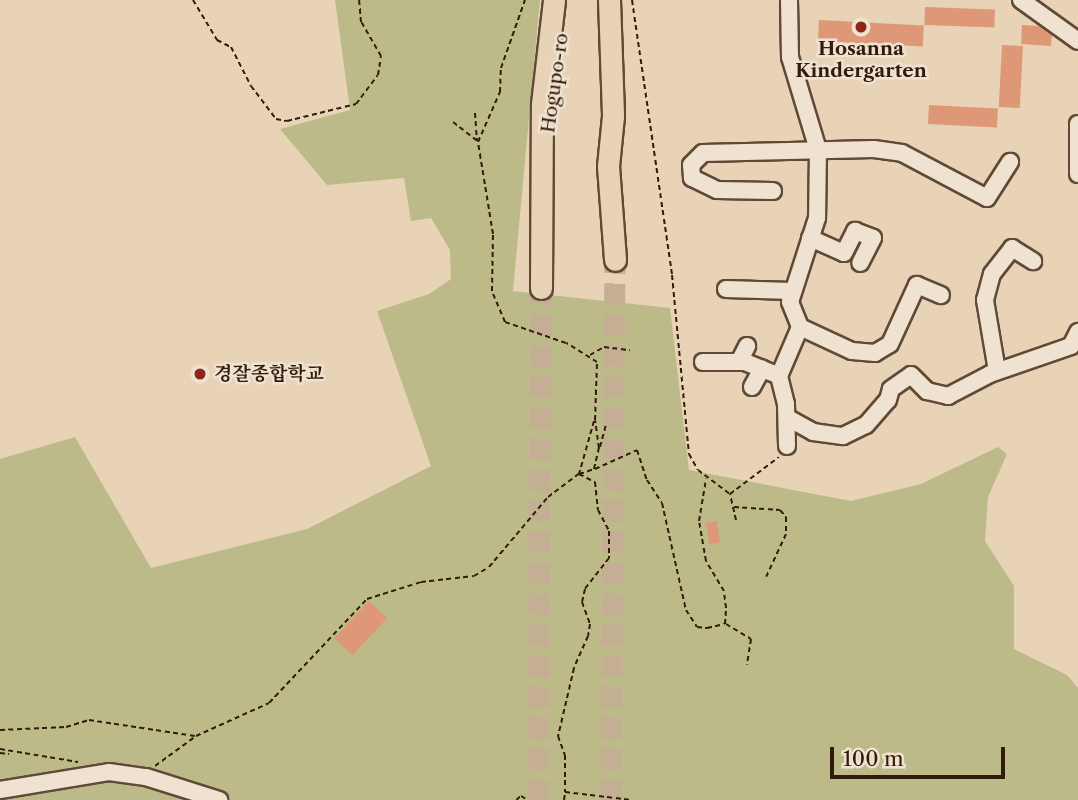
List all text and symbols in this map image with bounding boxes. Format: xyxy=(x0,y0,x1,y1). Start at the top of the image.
marker: Hosanna Kindergarten xyxy=(853,19,869,35)
street label: Hogupo-ro xyxy=(537,32,573,134)
place label: Hosanna Kindergarten xyxy=(795,38,927,82)
place label: 경잘종합학교 xyxy=(214,363,324,385)
marker: 경잘종합학교 xyxy=(192,366,208,382)
scale bar xyxy=(833,734,1008,778)
text: 100 m xyxy=(843,746,904,771)

